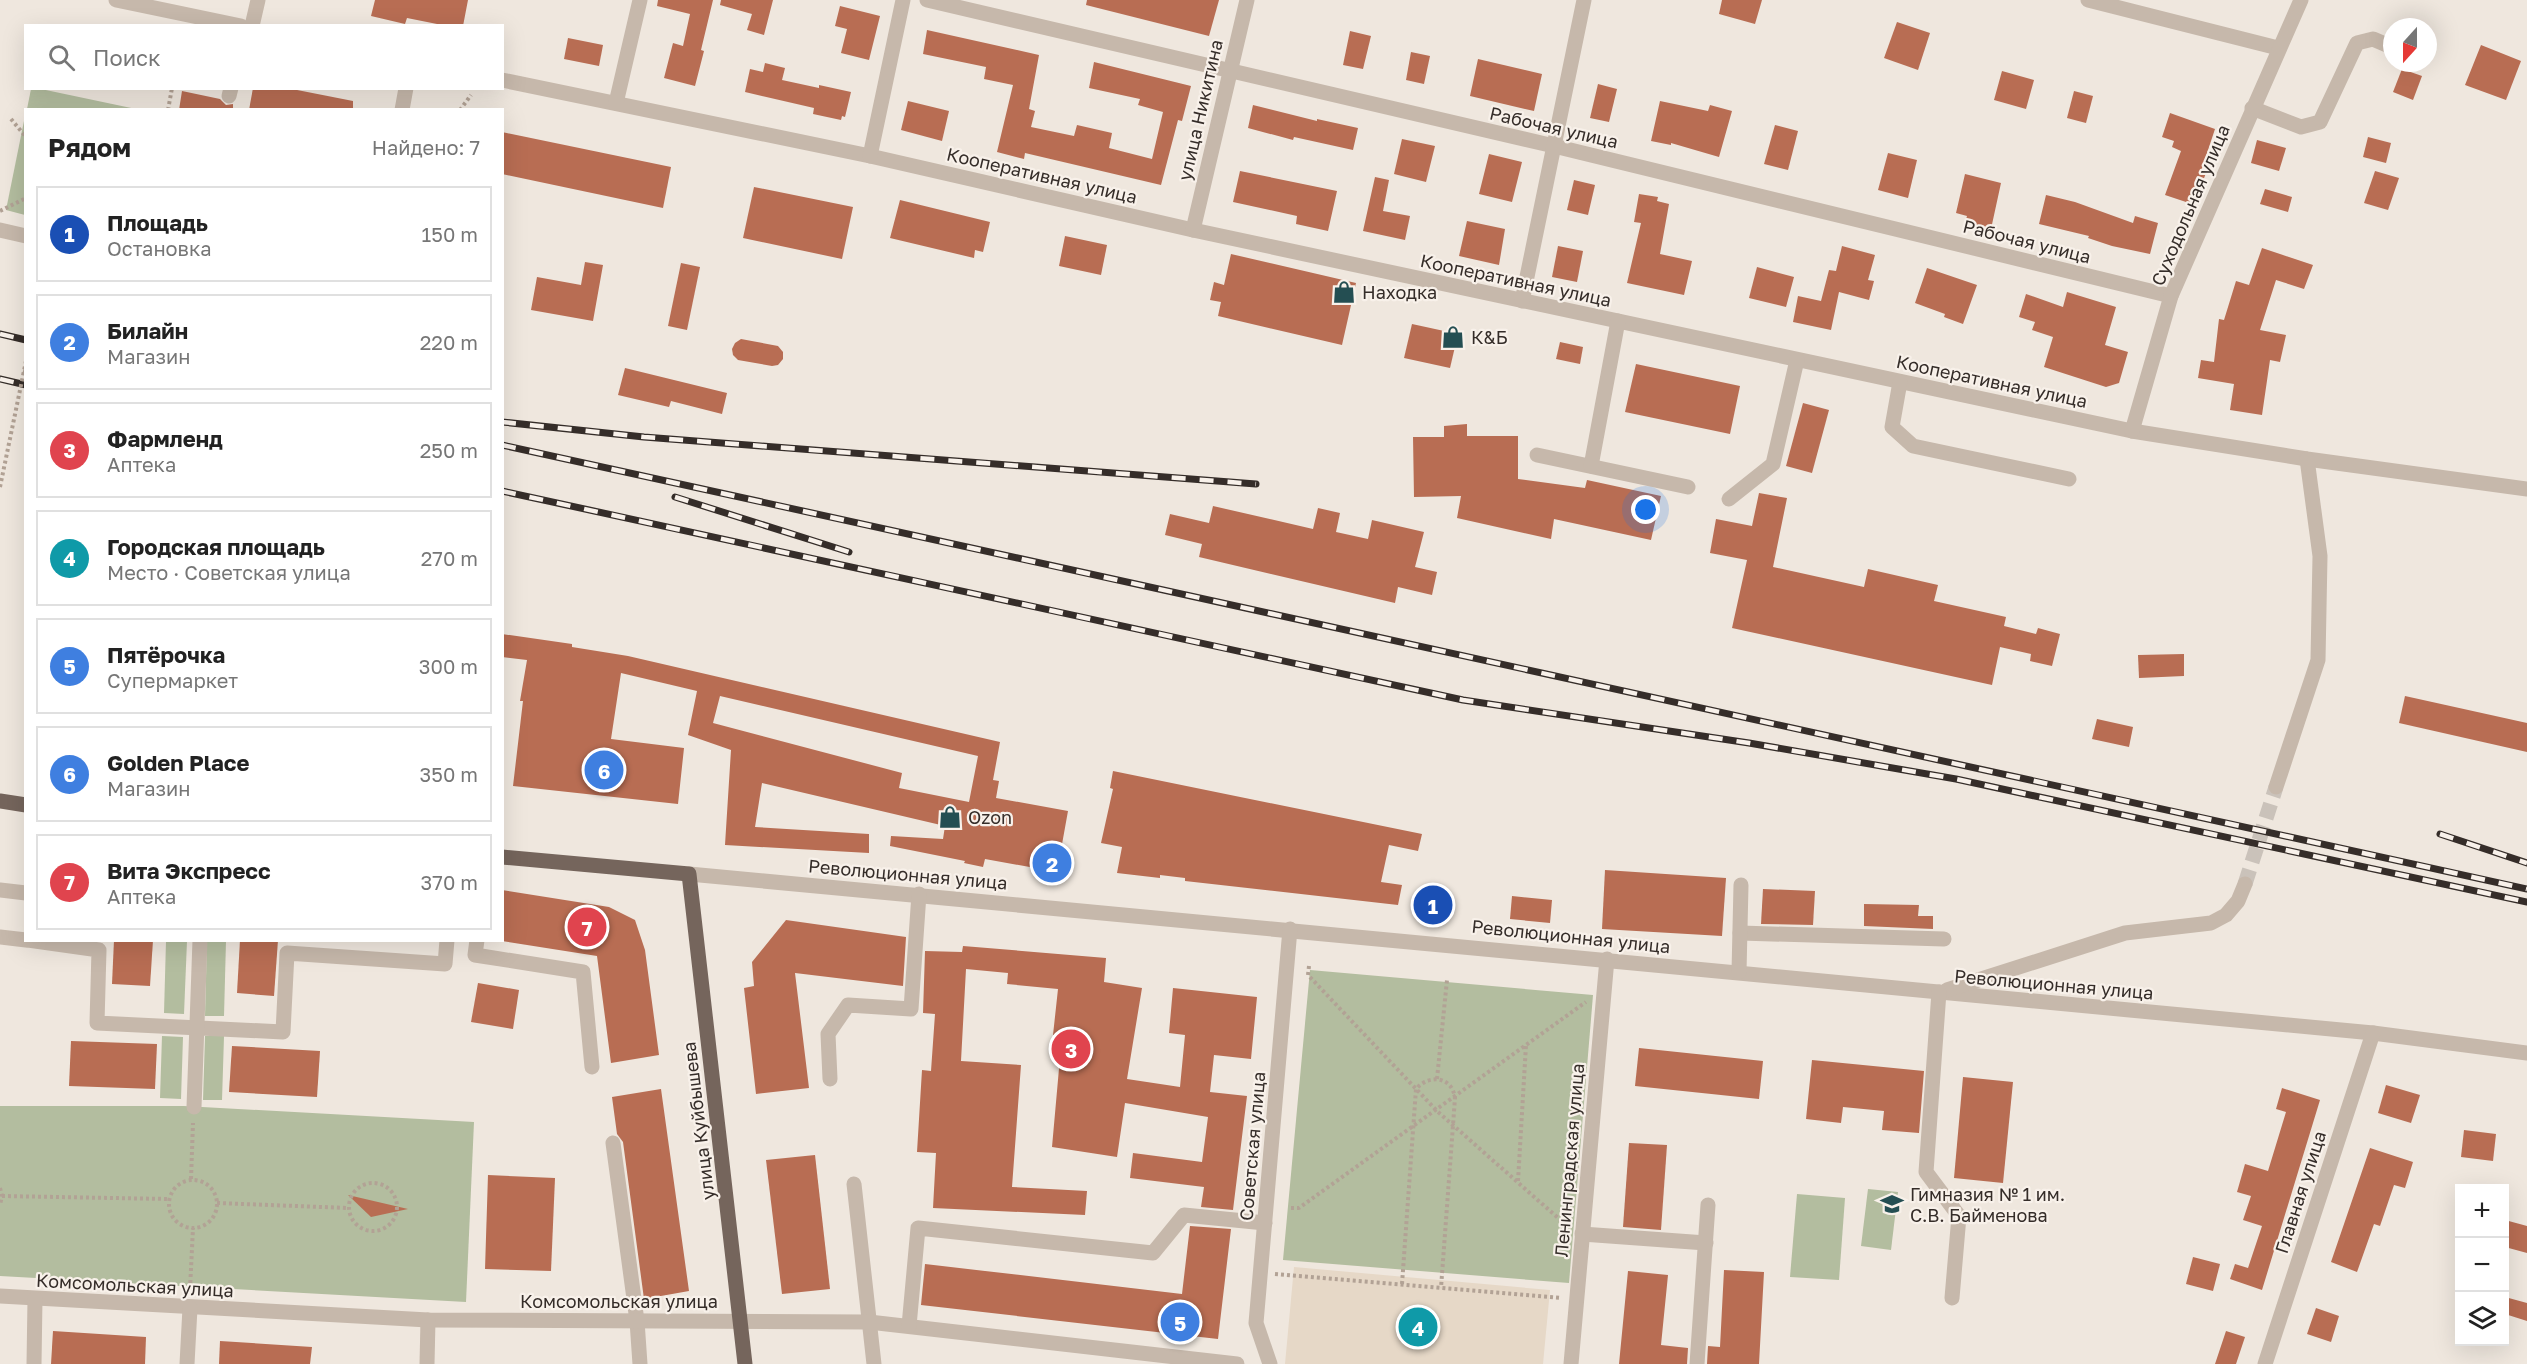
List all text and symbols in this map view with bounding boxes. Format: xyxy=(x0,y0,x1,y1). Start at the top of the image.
north arrow xyxy=(2383,18,2437,72)
search box xyxy=(24,24,504,90)
street label: улица Никитина xyxy=(1173,37,1227,183)
icon: search xyxy=(45,41,78,74)
text: Поиск xyxy=(93,44,161,71)
street label: Рабочая улица xyxy=(1488,102,1620,152)
street label: Суходольная улица xyxy=(2146,121,2234,289)
text: Рядом xyxy=(48,132,131,163)
text: Найдено: 7 xyxy=(372,135,480,159)
street label: Кооперативная улица xyxy=(945,142,1139,208)
text: Площадь xyxy=(107,209,208,236)
street label: Рабочая улица xyxy=(1961,214,2093,268)
text: 1 xyxy=(64,222,75,246)
text: 150 m xyxy=(422,222,478,246)
text: Остановка xyxy=(107,236,212,260)
street label: Кооперативная улица xyxy=(1418,249,1614,311)
shop icon: Находка xyxy=(1331,279,1357,305)
place label: Находка xyxy=(1362,281,1437,303)
text: Билайн xyxy=(107,317,188,344)
shop icon: К&Б xyxy=(1440,324,1466,350)
place label: К&Б xyxy=(1471,326,1508,348)
text: 2 xyxy=(63,330,76,354)
text: 220 m xyxy=(420,330,478,354)
text: Магазин xyxy=(107,344,191,368)
street label: Кооперативная улица xyxy=(1894,350,2090,412)
text: Фармленд xyxy=(107,425,223,452)
text: 3 xyxy=(63,438,76,462)
text: 250 m xyxy=(420,438,478,462)
text: Аптека xyxy=(107,452,176,476)
your location xyxy=(1631,495,1660,524)
text: Городская площадь xyxy=(107,533,325,560)
text: 4 xyxy=(63,546,76,570)
text: 270 m xyxy=(421,546,478,570)
text: Место · Советская улица xyxy=(107,560,351,584)
text: Пятёрочка xyxy=(107,641,225,668)
text: 5 xyxy=(63,654,76,678)
text: 300 m xyxy=(419,654,478,678)
text: Супермаркет xyxy=(107,668,238,692)
pin: 6 xyxy=(584,748,624,792)
text: Golden Place xyxy=(107,749,249,776)
text: 6 xyxy=(63,762,76,786)
text: 350 m xyxy=(420,762,478,786)
text: Магазин xyxy=(107,776,191,800)
shop icon: Ozon xyxy=(937,804,963,830)
place label: Ozon xyxy=(968,806,1012,828)
pin: 2 xyxy=(1032,840,1072,886)
street label: Революционная улица xyxy=(807,854,1009,894)
text: Вита Экспресс xyxy=(107,857,271,884)
text: 7 xyxy=(64,870,75,894)
text: 370 m xyxy=(421,870,478,894)
pin: 1 xyxy=(1414,882,1452,928)
text: Аптека xyxy=(107,884,176,908)
pin: 7 xyxy=(568,904,606,950)
street label: Революционная улица xyxy=(1470,915,1672,957)
street label: Революционная улица xyxy=(1953,964,2155,1004)
pin: 3 xyxy=(1052,1026,1090,1072)
street label: улица Куйбышева xyxy=(677,1041,719,1201)
street label: Ленинградская улица xyxy=(1550,1062,1588,1258)
street label: Советская улица xyxy=(1235,1070,1269,1222)
street label: Главная улица xyxy=(2270,1128,2330,1256)
place label: Гимназия № 1 им. С.В. Байменова xyxy=(1910,1183,2065,1226)
map controls xyxy=(2455,1184,2509,1346)
button: + xyxy=(2455,1184,2509,1238)
school or university icon: Гимназия № 1 им. С.В. Байменова xyxy=(1879,1191,1905,1217)
button: − xyxy=(2455,1238,2509,1292)
street label: Комсомольская улица xyxy=(36,1269,234,1301)
street label: Комсомольская улица xyxy=(520,1290,718,1312)
button: layers xyxy=(2455,1292,2509,1346)
pin: 5 xyxy=(1160,1300,1200,1344)
pin: 4 xyxy=(1398,1304,1438,1350)

